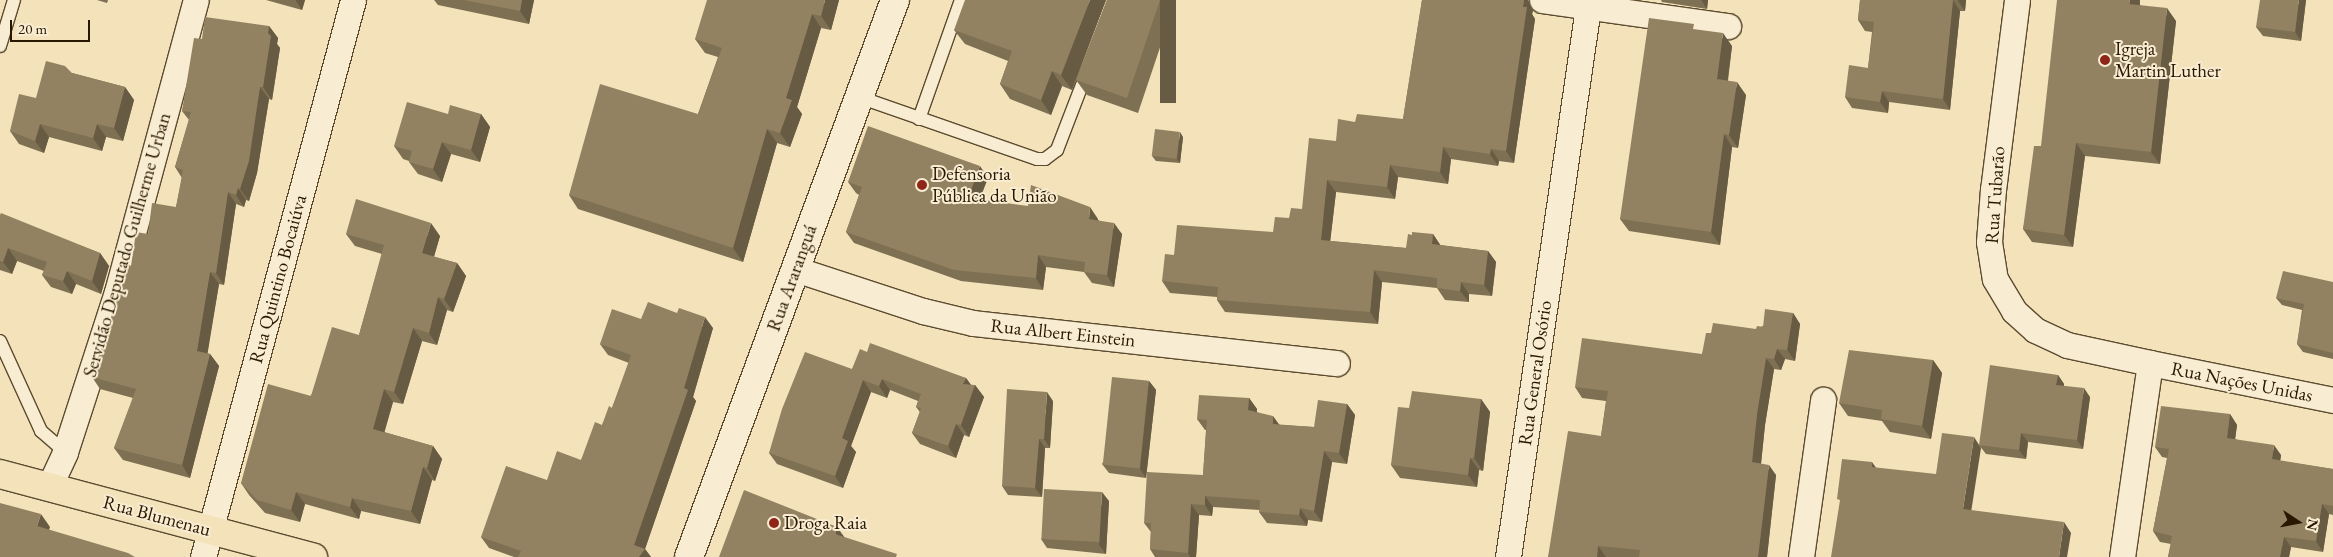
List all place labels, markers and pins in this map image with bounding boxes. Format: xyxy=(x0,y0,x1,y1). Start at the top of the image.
place label: Igreja Martin Luther xyxy=(2115,38,2221,82)
marker: Igreja Martin Luther xyxy=(2099,54,2111,66)
place label: Defensoria Pública da União xyxy=(932,163,1057,207)
marker: Defensoria Pública da União xyxy=(916,179,928,191)
place label: Droga Raia xyxy=(784,512,867,534)
marker: Droga Raia xyxy=(768,517,780,529)

